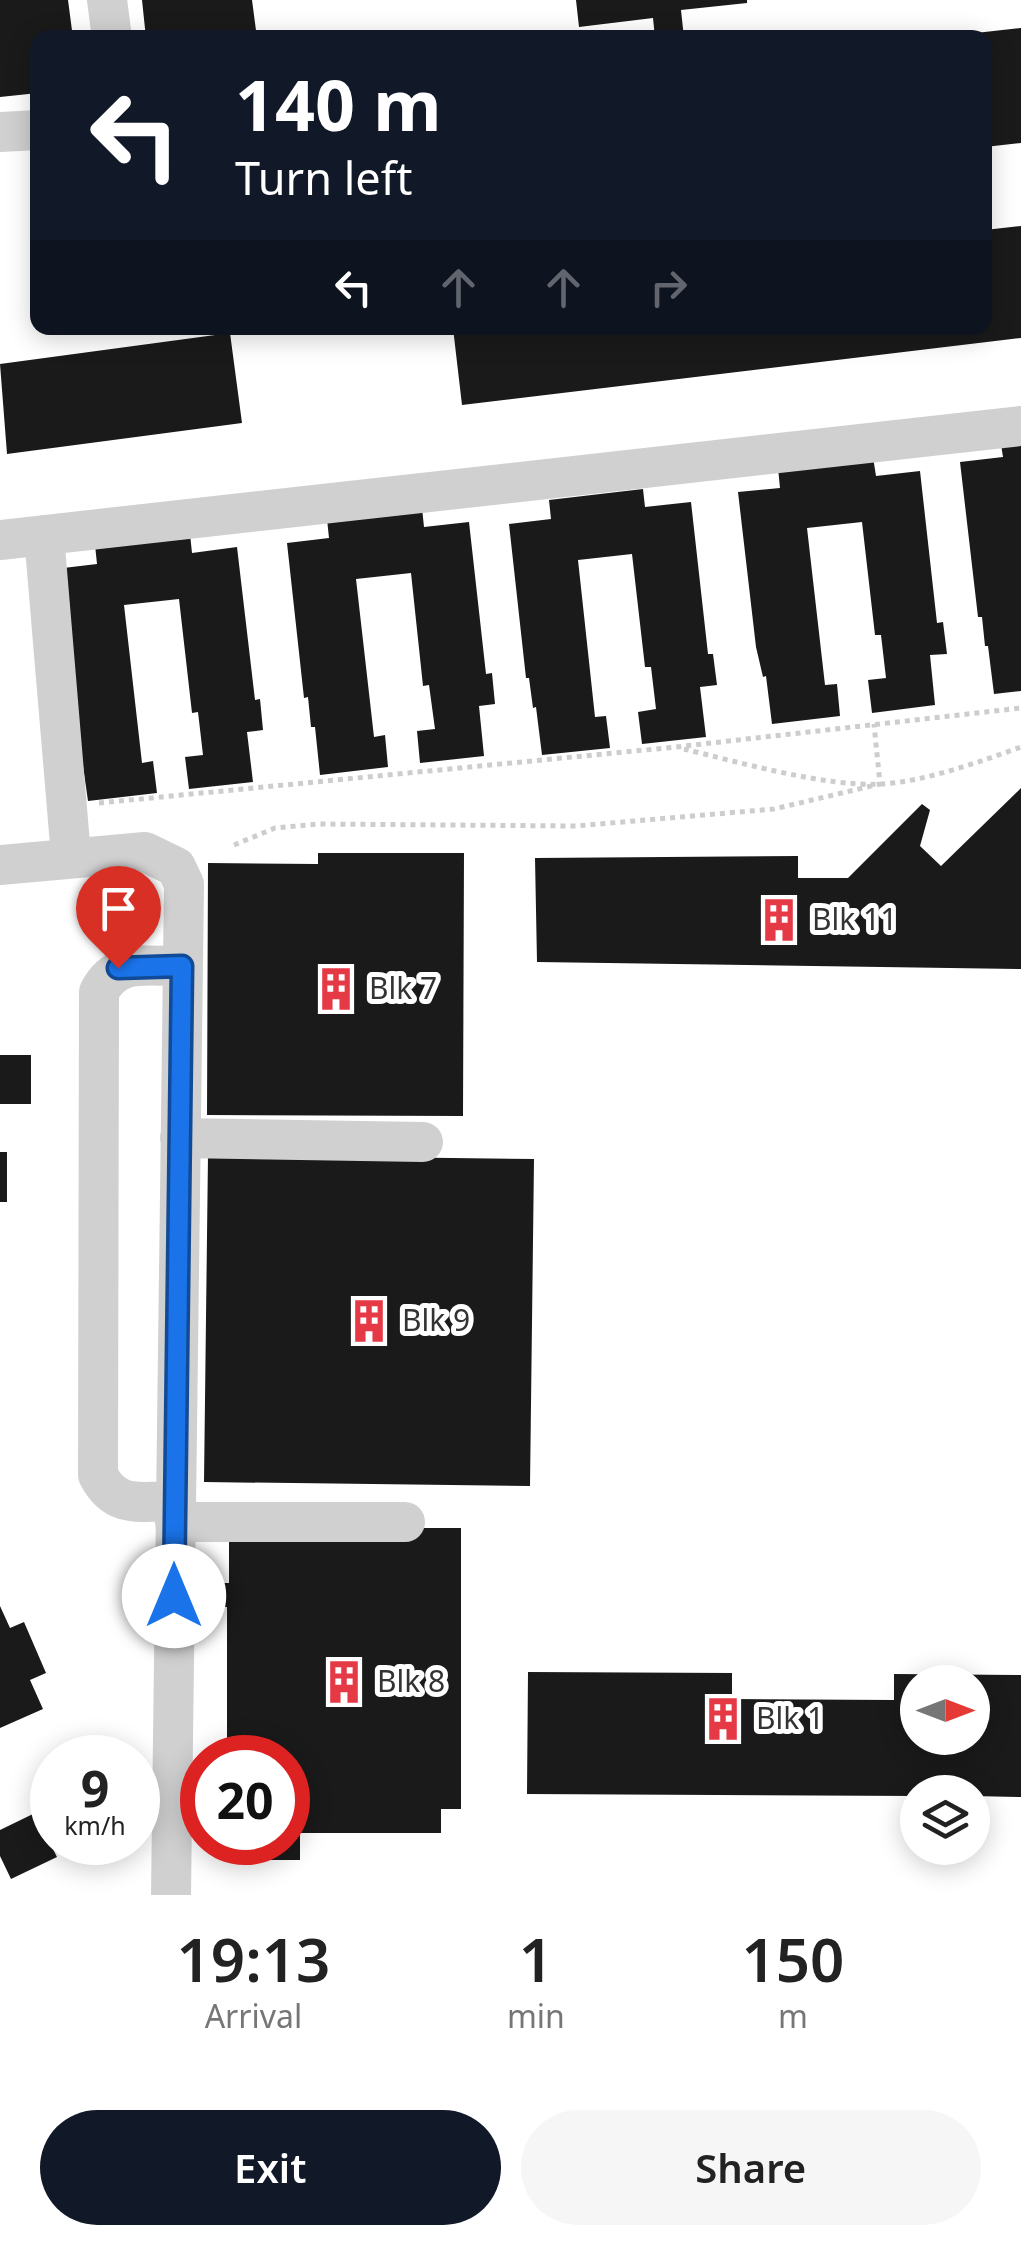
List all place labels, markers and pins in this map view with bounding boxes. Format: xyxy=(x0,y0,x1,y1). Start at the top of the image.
pin xyxy=(76,866,161,969)
building icon: Blk 11 xyxy=(755,896,803,944)
place label: Blk 11 xyxy=(812,898,897,939)
building icon: Blk 7 xyxy=(312,965,360,1013)
place label: Blk 7 xyxy=(369,967,437,1008)
building icon: Blk 9 xyxy=(345,1297,393,1345)
place label: Blk 9 xyxy=(402,1299,470,1340)
building icon: Blk 8 xyxy=(320,1658,368,1706)
place label: Blk 8 xyxy=(377,1660,445,1701)
building icon: Blk 1 xyxy=(699,1695,747,1743)
place label: Blk 1 xyxy=(756,1697,824,1738)

